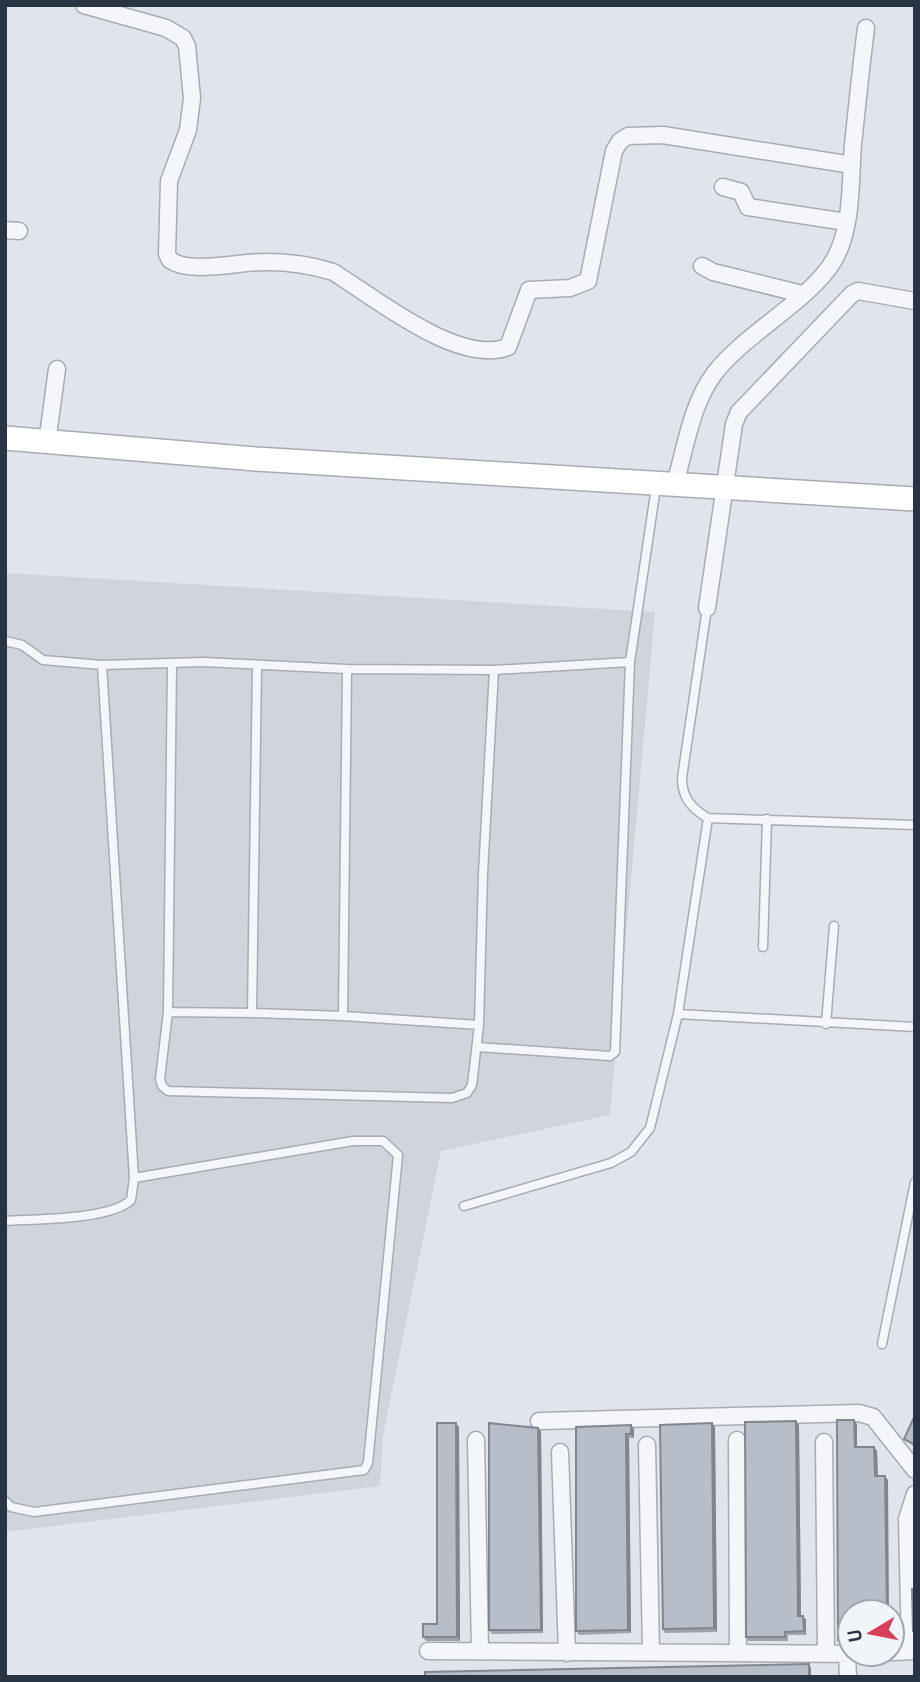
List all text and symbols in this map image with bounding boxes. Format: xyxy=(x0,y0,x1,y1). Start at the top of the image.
north arrow xyxy=(836,1598,906,1668)
text: U xyxy=(841,1628,867,1644)

